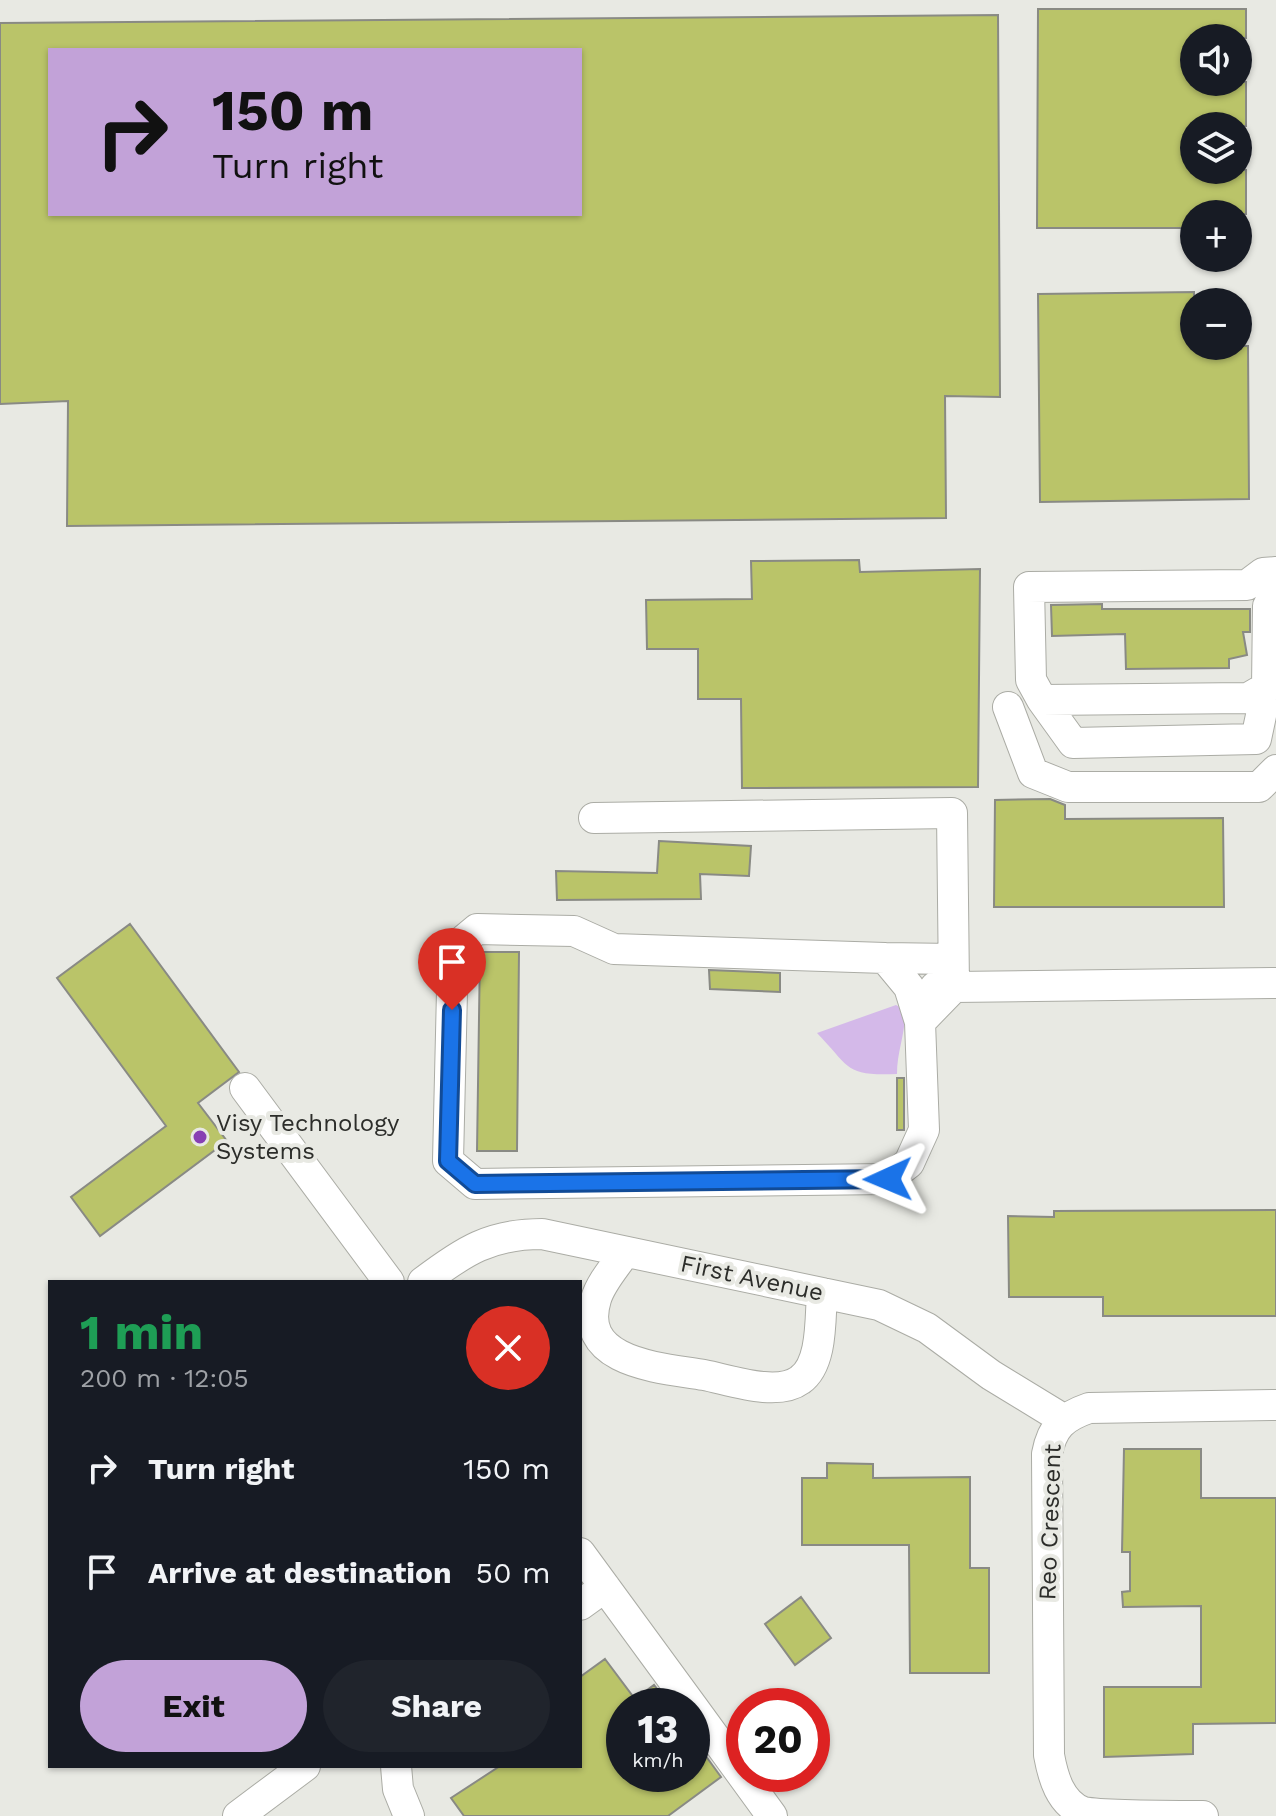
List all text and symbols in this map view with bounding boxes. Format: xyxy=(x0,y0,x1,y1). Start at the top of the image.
map controls xyxy=(1180,24,1252,360)
button: sound xyxy=(1180,24,1252,96)
text: 150 m xyxy=(212,78,374,144)
icon: right xyxy=(80,80,184,184)
button: layers xyxy=(1180,112,1252,184)
text: Turn right xyxy=(212,145,383,187)
button: + xyxy=(1180,200,1252,272)
button: − xyxy=(1180,288,1252,360)
pin xyxy=(418,928,486,1010)
icon: arrive xyxy=(430,940,474,984)
place label: Visy Technology Systems xyxy=(216,1109,400,1165)
marker: Visy Technology Systems xyxy=(191,1128,209,1146)
position arrow xyxy=(846,1137,930,1221)
street label: First Avenue xyxy=(678,1249,826,1307)
text: 1 min xyxy=(80,1304,203,1361)
button: close xyxy=(466,1306,550,1390)
text: 200 m · 12:05 xyxy=(80,1363,249,1393)
street label: Reo Crescent xyxy=(1033,1443,1067,1601)
icon: right xyxy=(80,1446,124,1490)
text: Turn right xyxy=(148,1451,294,1486)
text: 150 m xyxy=(463,1451,550,1486)
icon: arrive xyxy=(80,1550,124,1594)
text: Arrive at destination xyxy=(148,1555,452,1590)
text: 50 m xyxy=(476,1555,551,1590)
button: Exit xyxy=(80,1660,307,1752)
button: Share xyxy=(323,1660,550,1752)
speed limit sign: 20 xyxy=(726,1688,830,1792)
text: 13 xyxy=(638,1706,678,1753)
text: km/h xyxy=(632,1748,684,1772)

